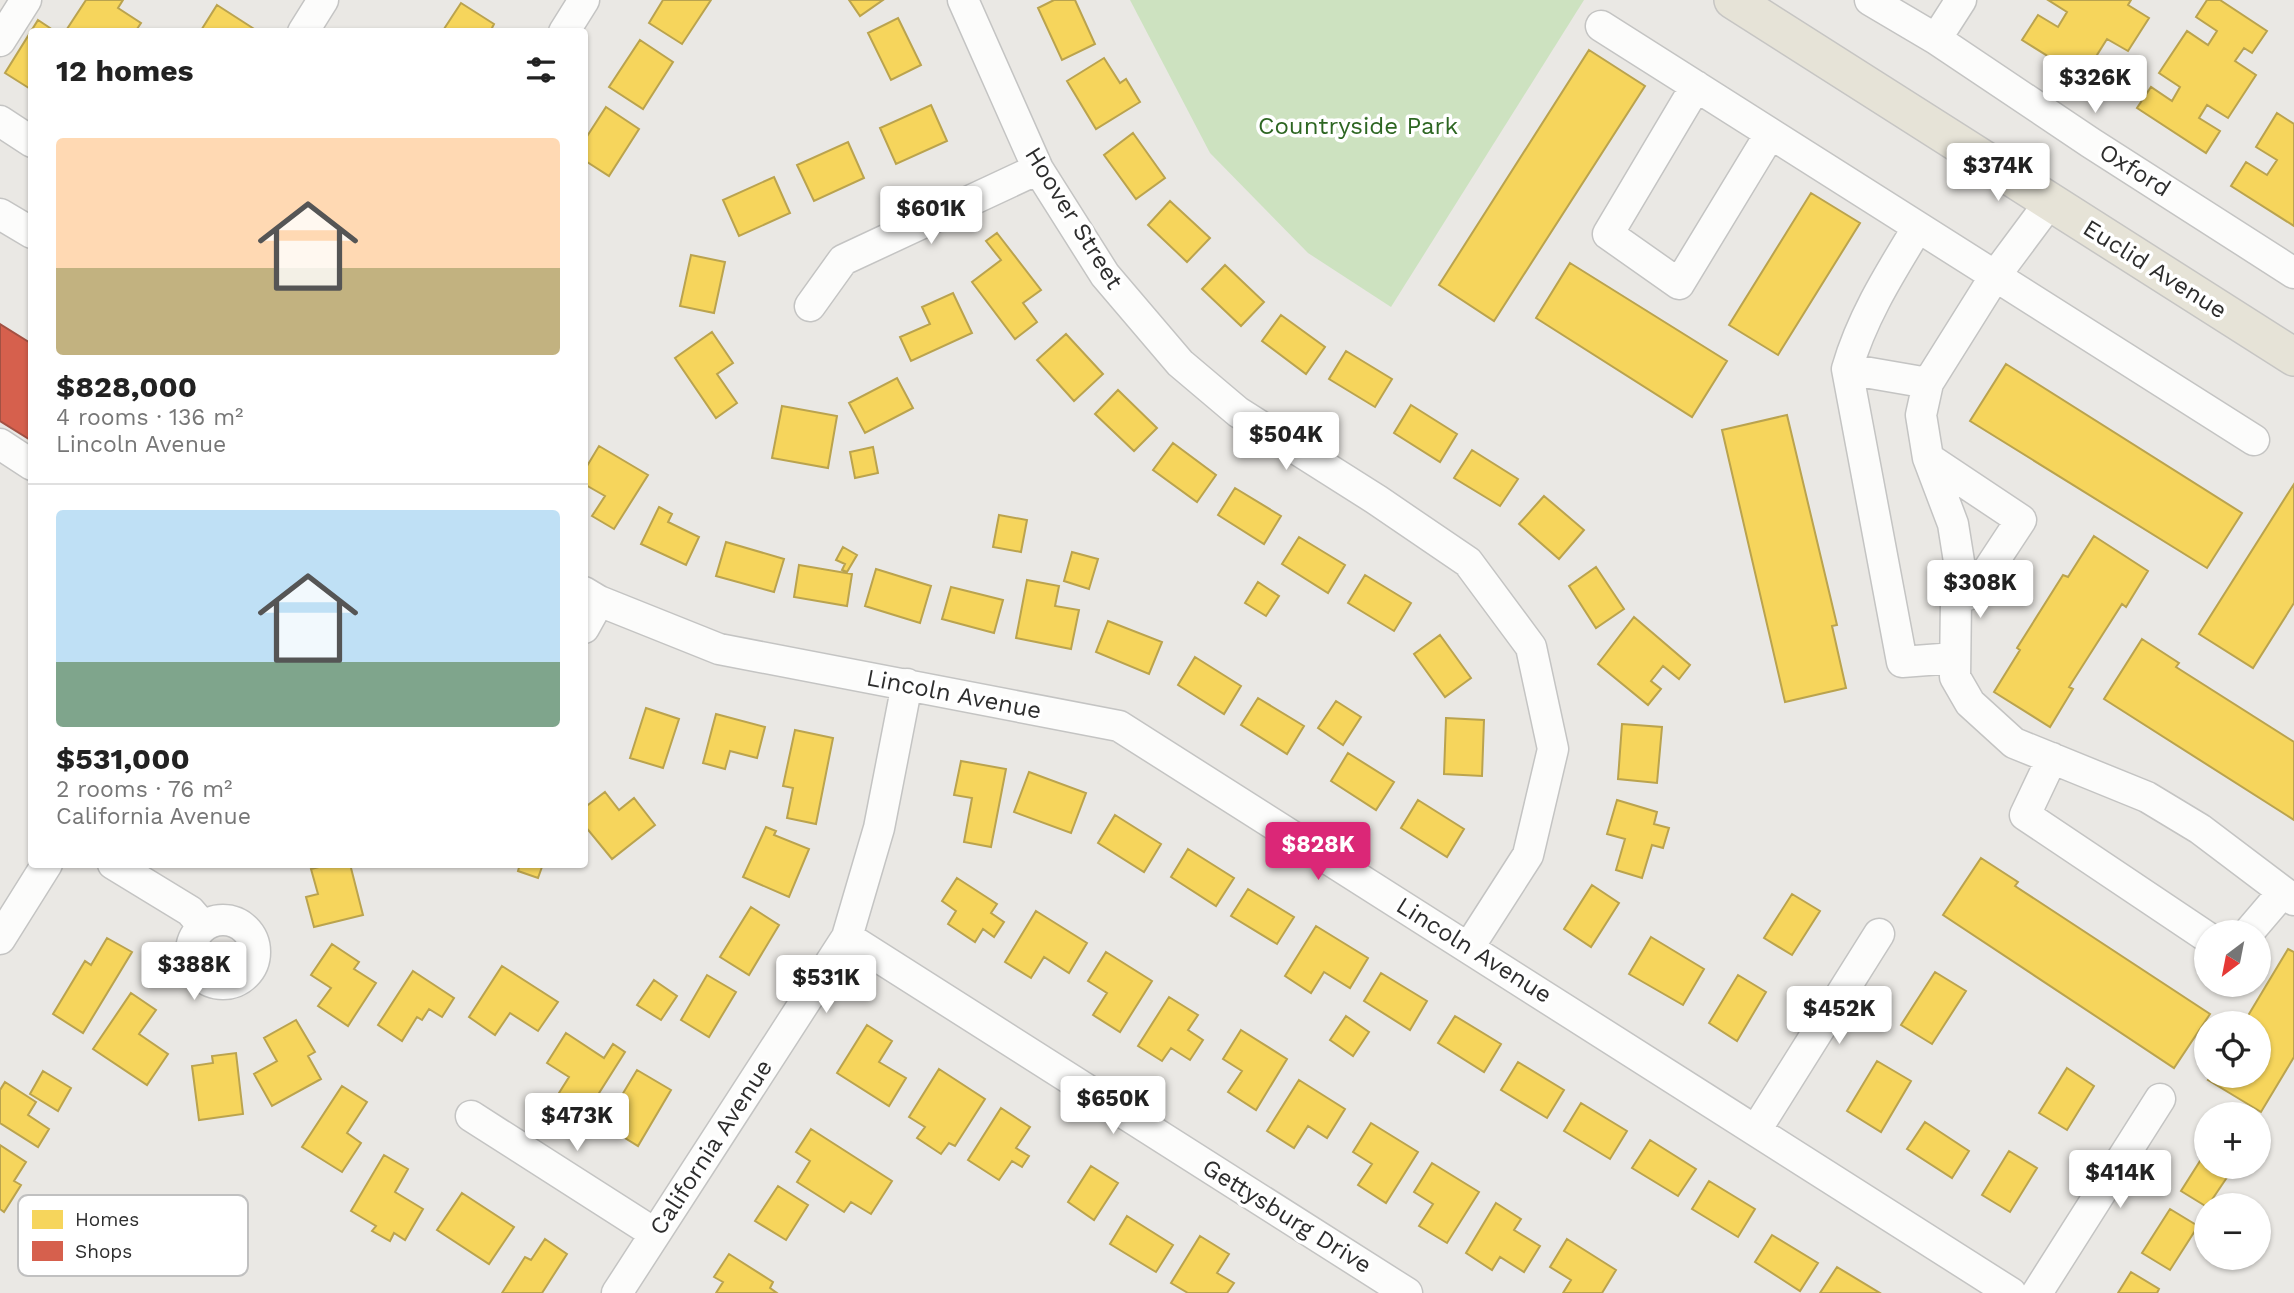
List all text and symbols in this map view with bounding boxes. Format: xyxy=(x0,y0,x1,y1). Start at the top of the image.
icon: filters xyxy=(522,51,560,89)
text: 12 homes xyxy=(56,53,194,88)
pin: $326K xyxy=(2046,55,2144,115)
text: $326K xyxy=(2059,64,2131,91)
park label: Countryside Park xyxy=(1258,112,1458,140)
street label: Oxford xyxy=(2094,137,2176,203)
street label: Hoover Street xyxy=(1019,142,1129,294)
pin: $374K xyxy=(1949,144,2047,203)
text: $374K xyxy=(1963,152,2033,179)
icon: home xyxy=(245,183,371,309)
pin: $601K xyxy=(882,187,980,246)
text: $601K xyxy=(896,195,966,222)
street label: Euclid Avenue xyxy=(2078,214,2232,324)
text: $828,000 xyxy=(56,369,197,404)
text: 4 rooms · 136 m² xyxy=(56,404,244,431)
pin: $504K xyxy=(1237,412,1335,472)
text: $504K xyxy=(1249,421,1323,448)
text: Lincoln Avenue xyxy=(56,431,226,458)
icon: home xyxy=(245,555,371,681)
pin: $308K xyxy=(1931,560,2029,620)
text: $308K xyxy=(1943,569,2017,596)
street label: Lincoln Avenue xyxy=(864,663,1044,725)
text: $531,000 xyxy=(56,741,190,776)
text: 2 rooms · 76 m² xyxy=(56,776,232,803)
text: California Avenue xyxy=(56,803,251,830)
pin: $828K xyxy=(1269,822,1367,882)
text: $828K xyxy=(1281,831,1355,858)
street label: Lincoln Avenue xyxy=(1391,891,1557,1009)
north arrow xyxy=(2194,920,2272,998)
map controls xyxy=(2194,920,2271,1270)
pin: $388K xyxy=(145,942,243,1002)
text: $388K xyxy=(157,951,231,978)
pin: $531K xyxy=(777,956,875,1015)
text: $531K xyxy=(792,964,860,991)
pin: $452K xyxy=(1790,986,1888,1046)
text: $452K xyxy=(1803,995,1875,1022)
button: locate xyxy=(2194,1011,2271,1088)
street label: California Avenue xyxy=(644,1054,778,1240)
pin: $650K xyxy=(1064,1076,1162,1136)
text: $650K xyxy=(1076,1085,1150,1112)
pin: $473K xyxy=(528,1094,626,1153)
text: $473K xyxy=(541,1102,613,1129)
button: + xyxy=(2194,1102,2271,1179)
pin: $414K xyxy=(2071,1150,2169,1210)
street label: Gettysburg Drive xyxy=(1197,1153,1377,1279)
text: $414K xyxy=(2085,1159,2155,1186)
button: − xyxy=(2194,1193,2271,1270)
legend xyxy=(18,1195,248,1276)
text: Homes xyxy=(75,1208,139,1231)
text: Shops xyxy=(75,1240,132,1263)

